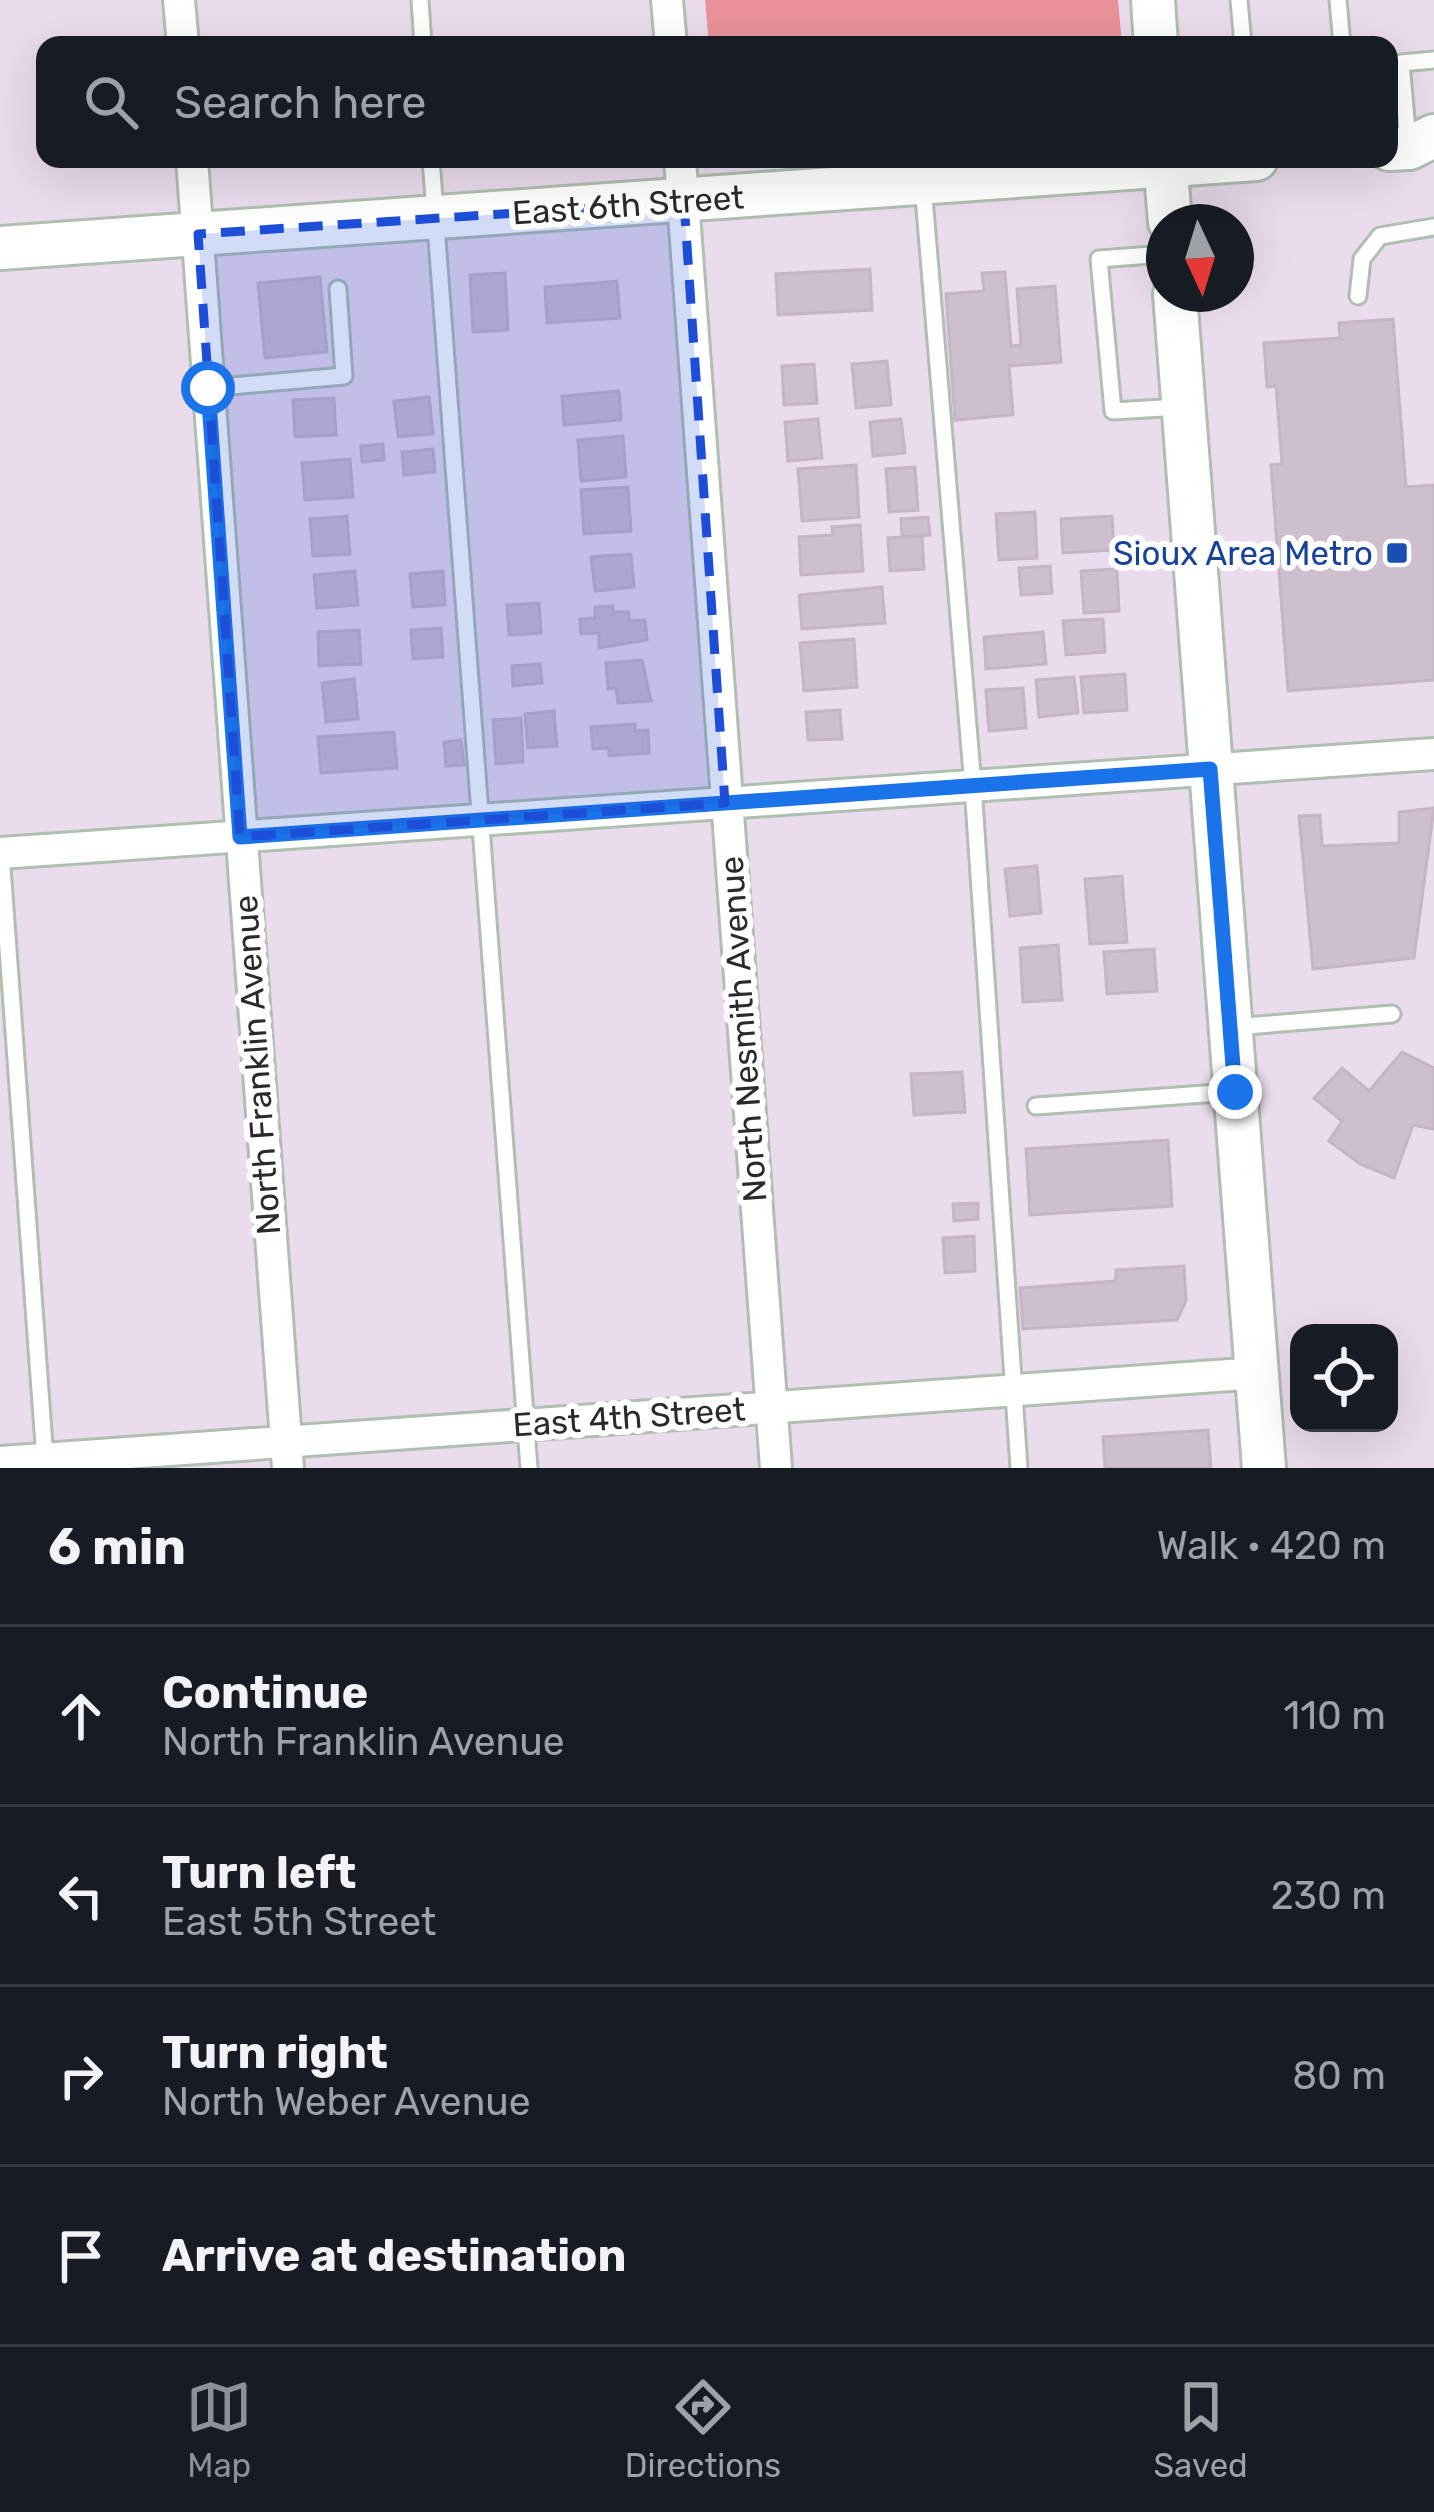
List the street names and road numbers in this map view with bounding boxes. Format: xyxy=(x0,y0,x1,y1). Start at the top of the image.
street label: East 6th Street xyxy=(511,177,745,233)
street label: North Nesmith Avenue xyxy=(711,855,775,1203)
street label: North Franklin Avenue xyxy=(226,894,288,1236)
street label: East 4th Street xyxy=(511,1389,747,1445)

